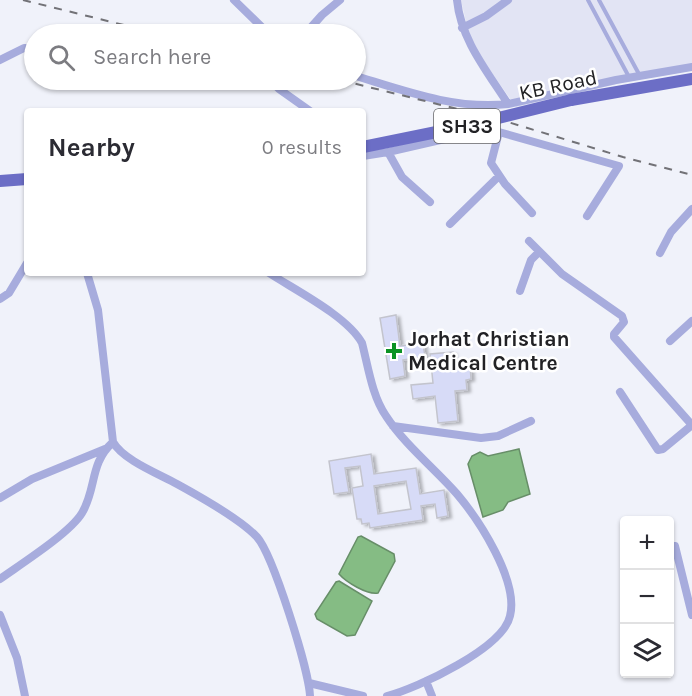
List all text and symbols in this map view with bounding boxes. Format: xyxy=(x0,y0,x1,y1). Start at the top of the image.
search box xyxy=(24,24,366,90)
icon: search xyxy=(45,41,78,74)
text: Search here xyxy=(93,44,211,70)
street label: KB Road xyxy=(517,65,599,105)
road number: SH33 xyxy=(434,109,500,143)
text: Nearby xyxy=(48,132,135,163)
text: 0 results xyxy=(262,136,342,159)
place label: Jorhat Christian Medical Centre xyxy=(408,327,570,375)
marker: Jorhat Christian Medical Centre xyxy=(385,342,403,360)
map controls xyxy=(620,516,674,678)
button: + xyxy=(620,516,674,570)
button: − xyxy=(620,570,674,624)
button: layers xyxy=(620,624,674,678)

